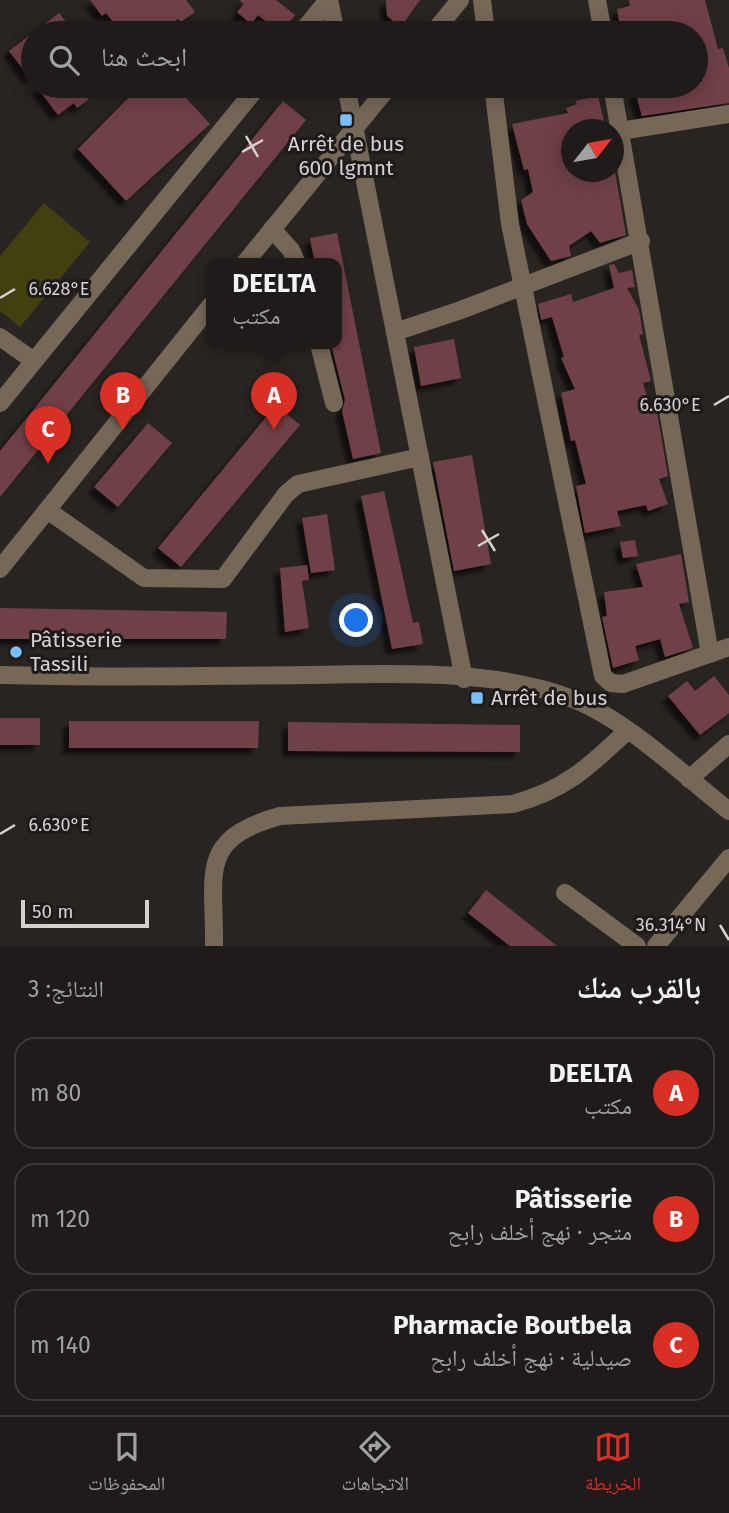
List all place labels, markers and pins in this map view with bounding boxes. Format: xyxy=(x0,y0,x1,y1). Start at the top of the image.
marker: Arrêt de bus 600 lgmnt xyxy=(338,112,354,128)
place label: Arrêt de bus 600 lgmnt xyxy=(288,131,404,181)
pin: B xyxy=(100,372,146,430)
pin: A xyxy=(251,372,297,430)
pin: C xyxy=(25,406,71,464)
place label: Pâtisserie Tassili xyxy=(30,627,122,677)
marker: Pâtisserie Tassili xyxy=(8,644,24,660)
place label: Arrêt de bus xyxy=(491,685,607,711)
marker: Arrêt de bus xyxy=(469,690,485,706)

